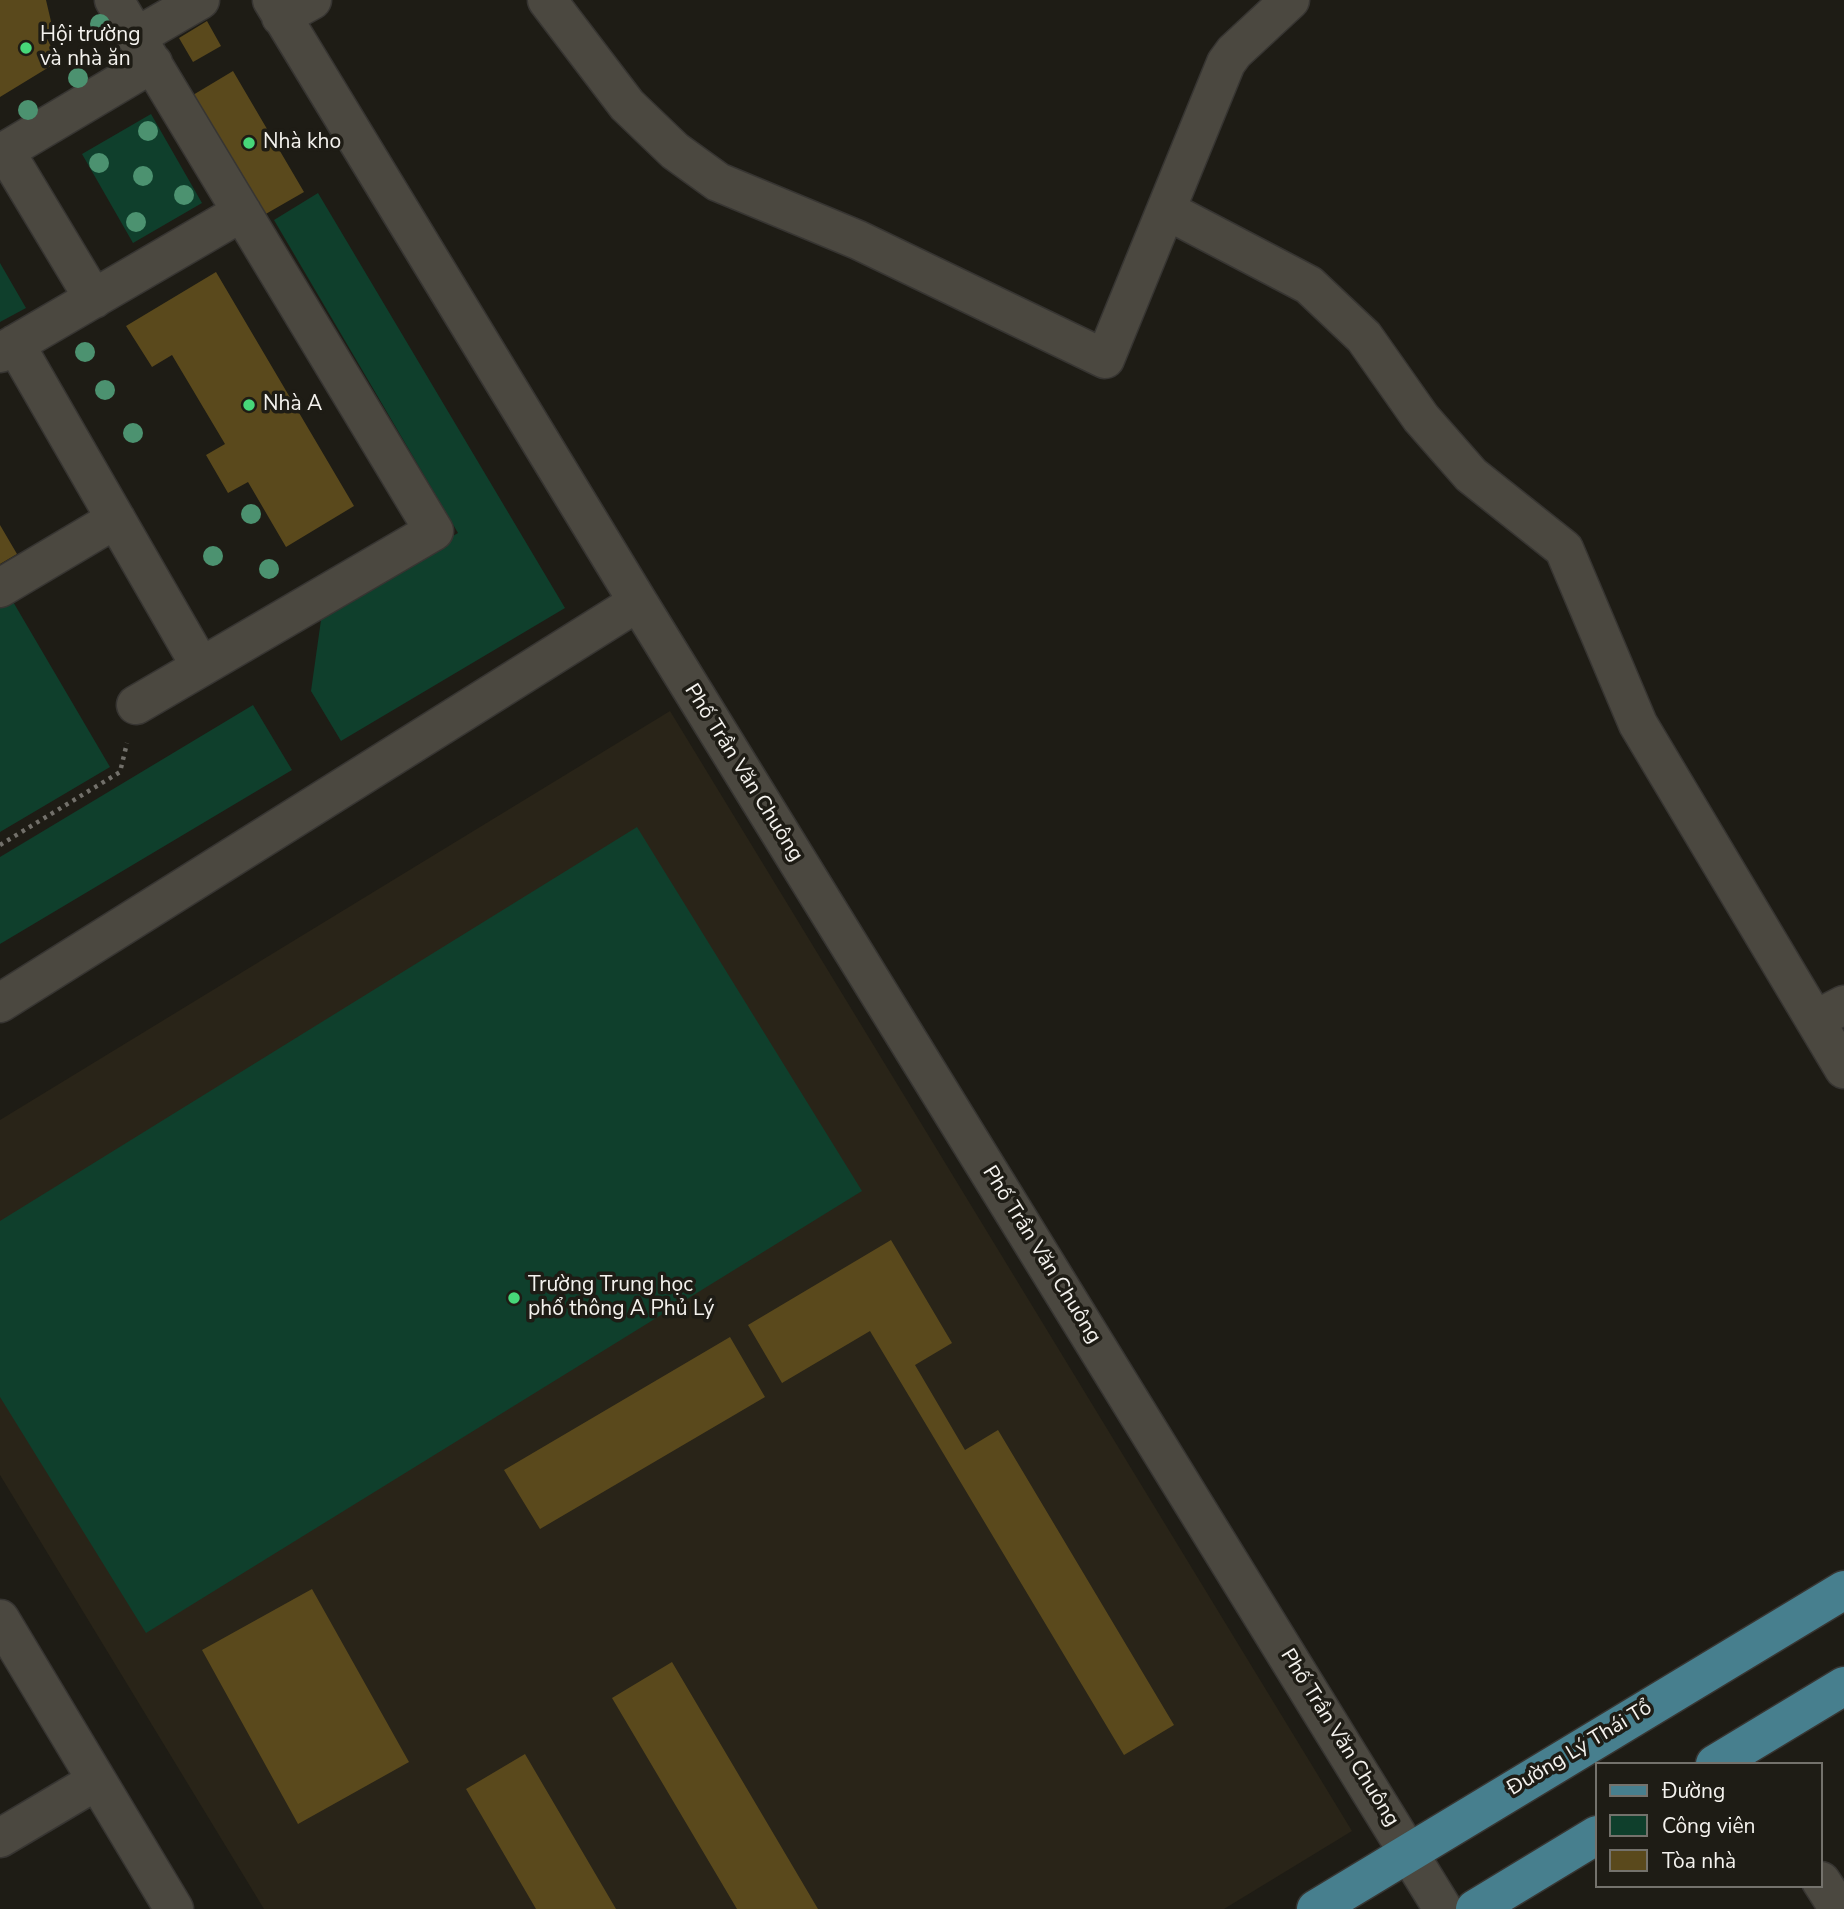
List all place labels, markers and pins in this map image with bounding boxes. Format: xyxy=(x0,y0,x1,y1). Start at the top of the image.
place label: Hội trường và nhà ăn xyxy=(40,23,140,73)
marker: Hội trường và nhà ăn xyxy=(18,40,34,56)
place label: Nhà kho xyxy=(263,130,341,156)
marker: Nhà kho xyxy=(241,135,257,151)
place label: Nhà A xyxy=(263,392,322,418)
marker: Nhà A xyxy=(241,397,257,413)
place label: Trường Trung học phổ thông A Phủ Lý xyxy=(528,1273,714,1323)
marker: Trường Trung học phổ thông A Phủ Lý xyxy=(506,1290,522,1306)

